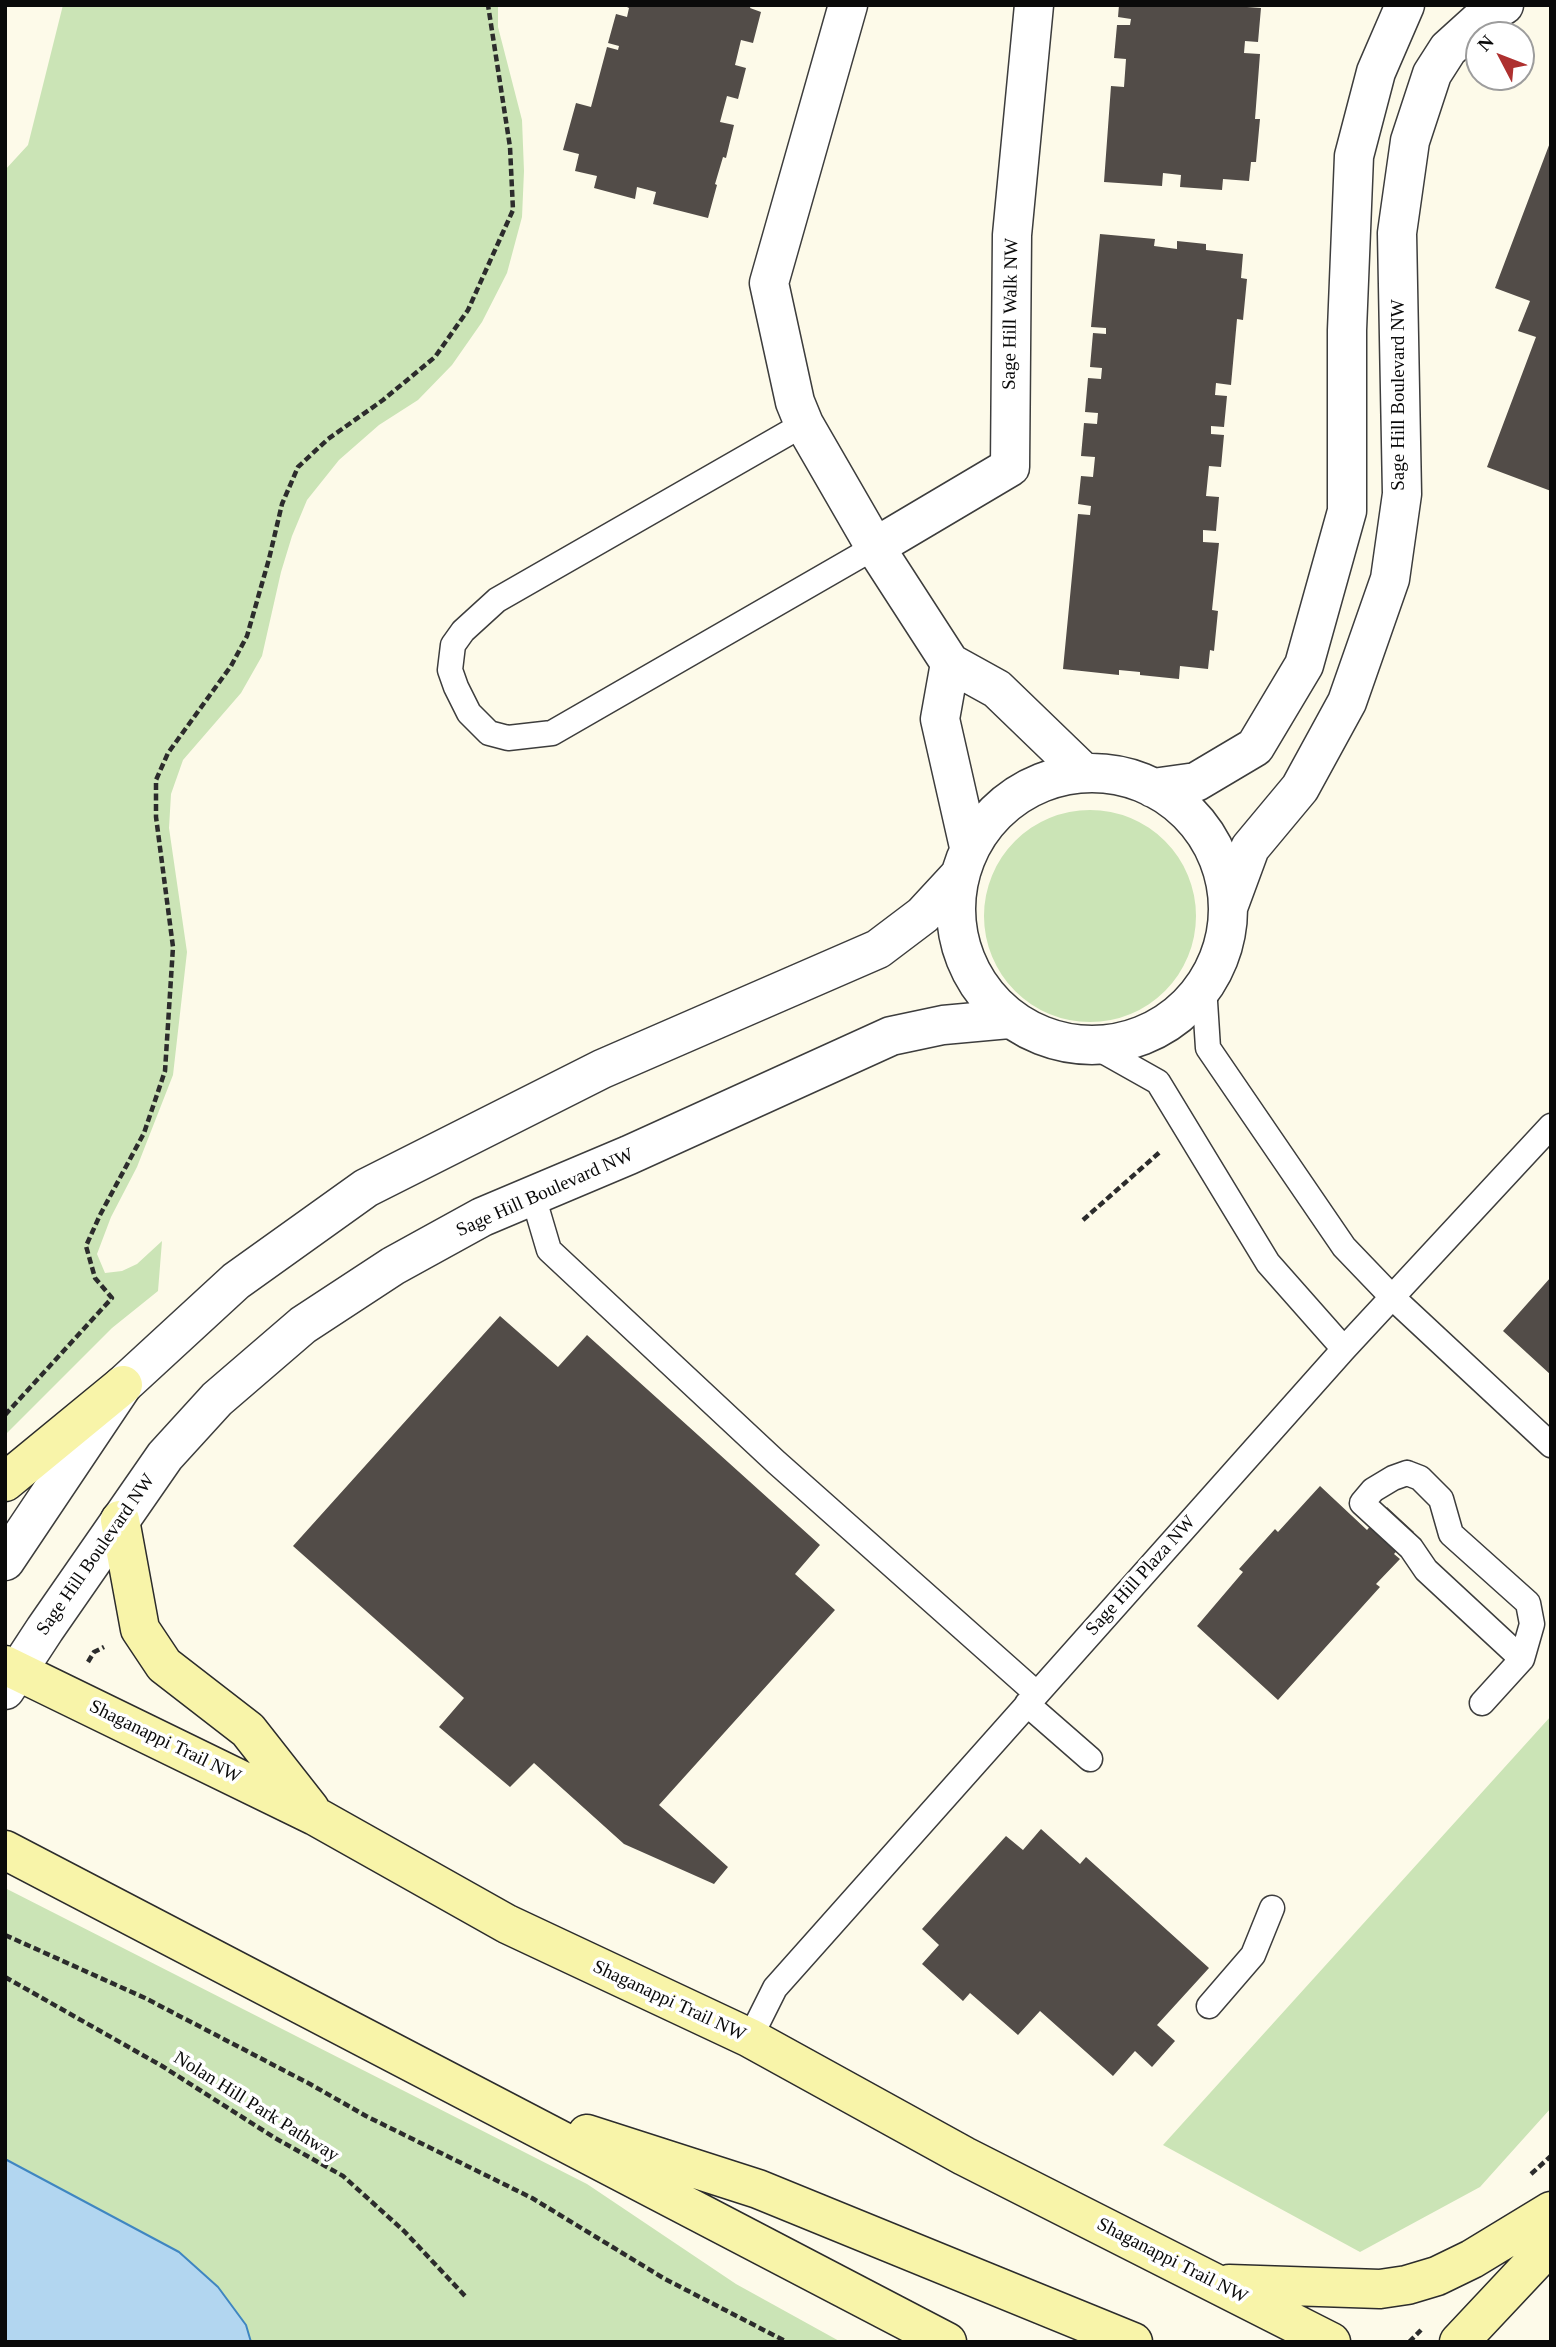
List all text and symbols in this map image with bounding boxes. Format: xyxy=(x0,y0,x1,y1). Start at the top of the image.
north arrow xyxy=(1465,21,1535,91)
text: N xyxy=(1473,31,1498,55)
street label: Sage Hill Walk NW xyxy=(998,234,1024,394)
street label: Sage Hill Boulevard NW xyxy=(1388,292,1410,498)
street label: Sage Hill Boulevard NW xyxy=(446,1141,644,1245)
street label: Sage Hill Boulevard NW xyxy=(27,1464,165,1646)
street label: Sage Hill Plaza NW xyxy=(1078,1508,1204,1644)
street label: Shaganappi Trail NW xyxy=(78,1692,252,1792)
street label: Shaganappi Trail NW xyxy=(581,1952,757,2050)
street label: Nolan Hill Park Pathway xyxy=(161,2041,351,2173)
street label: Shaganappi Trail NW xyxy=(1085,2209,1259,2313)

